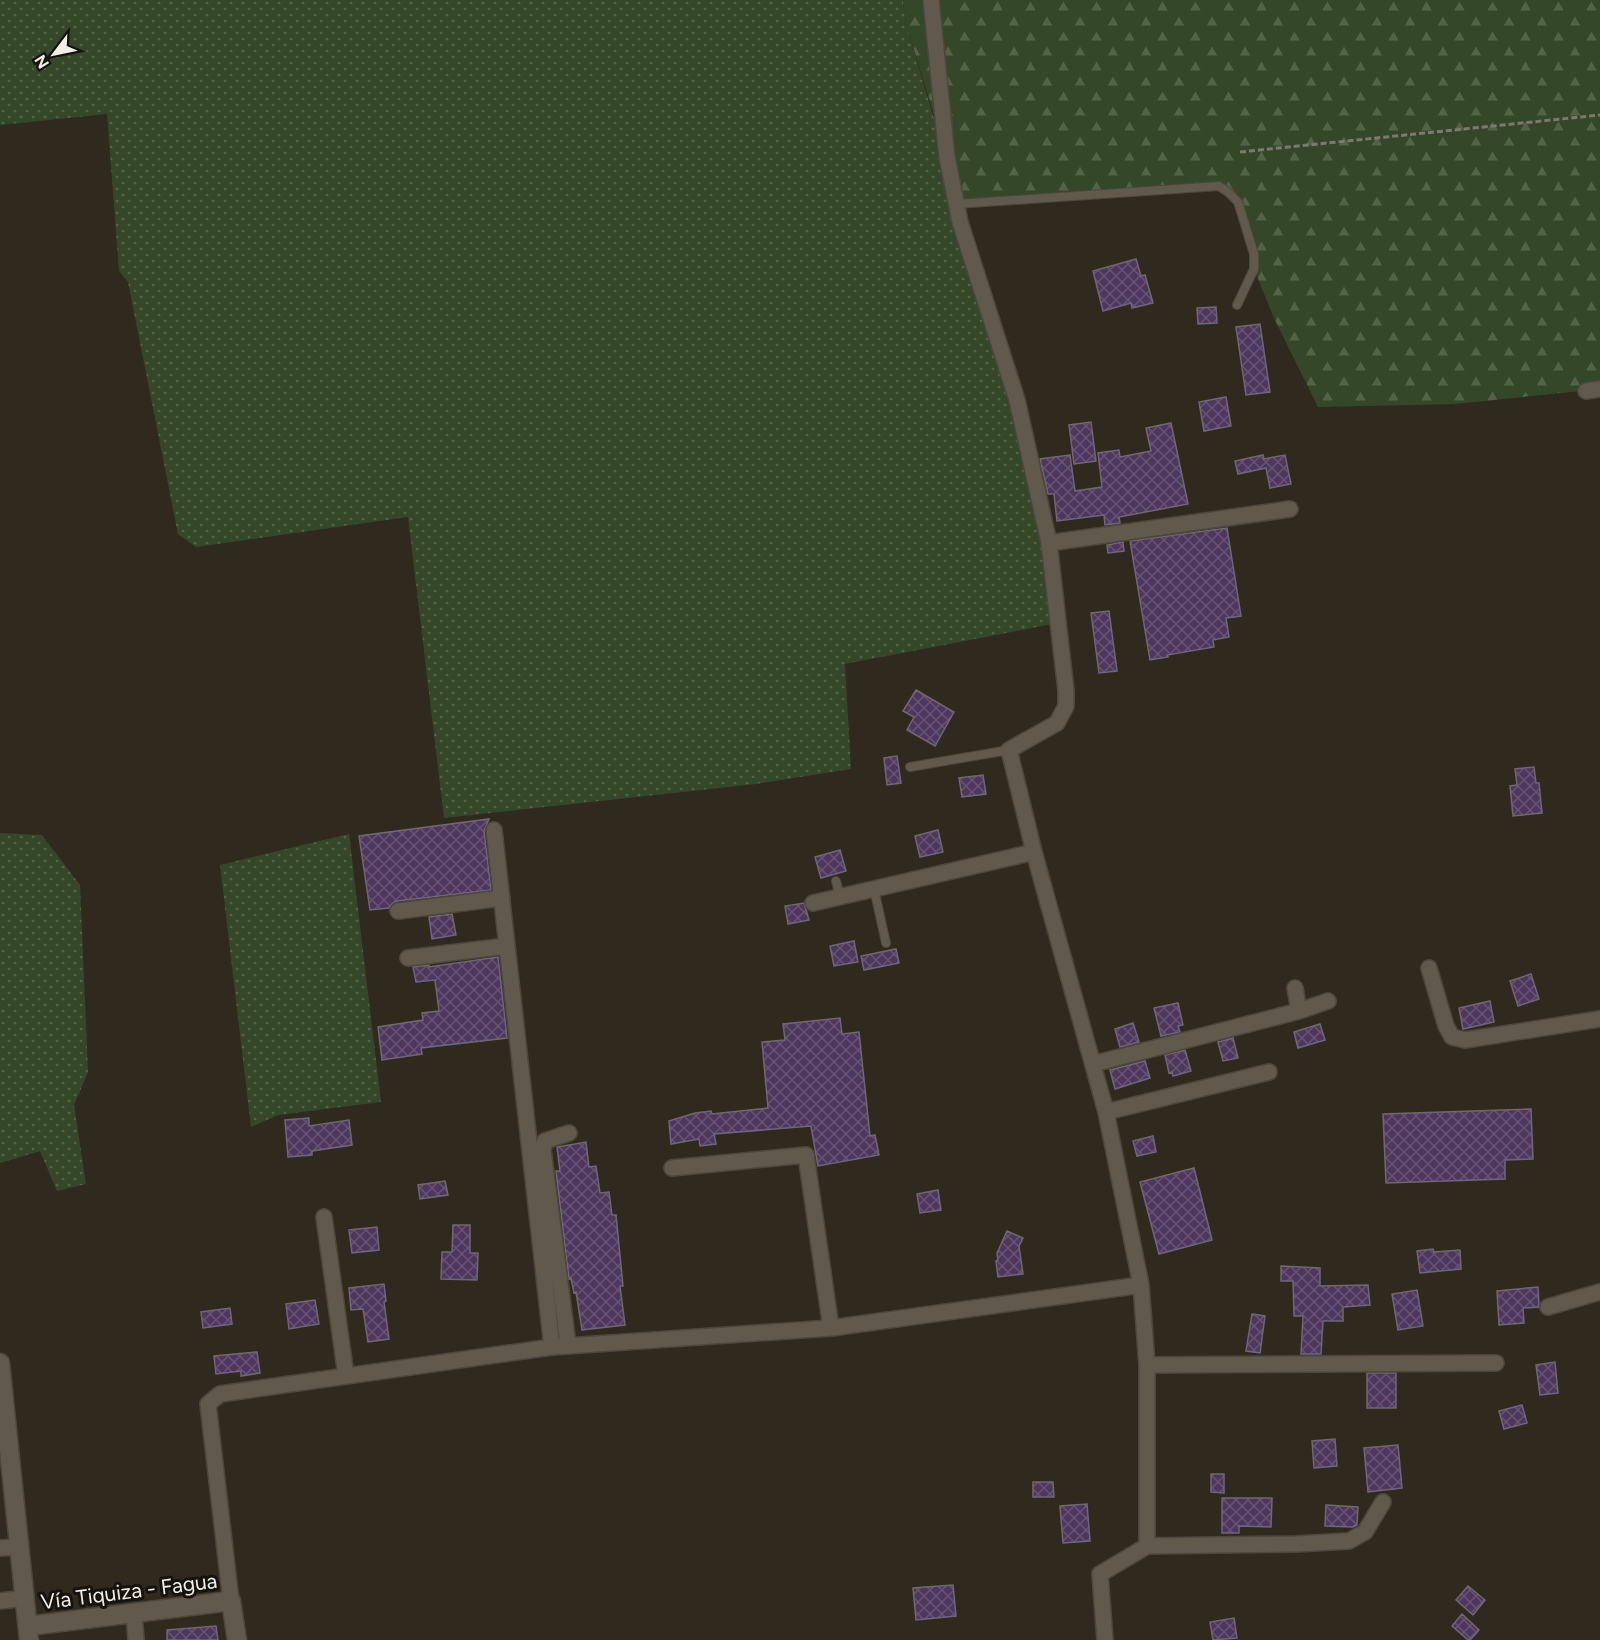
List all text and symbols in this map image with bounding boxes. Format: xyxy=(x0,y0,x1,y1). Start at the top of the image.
north arrow xyxy=(24,24,84,84)
text: N xyxy=(30,51,53,72)
street label: Vía Tiquiza - Fagua xyxy=(39,1568,219,1614)

